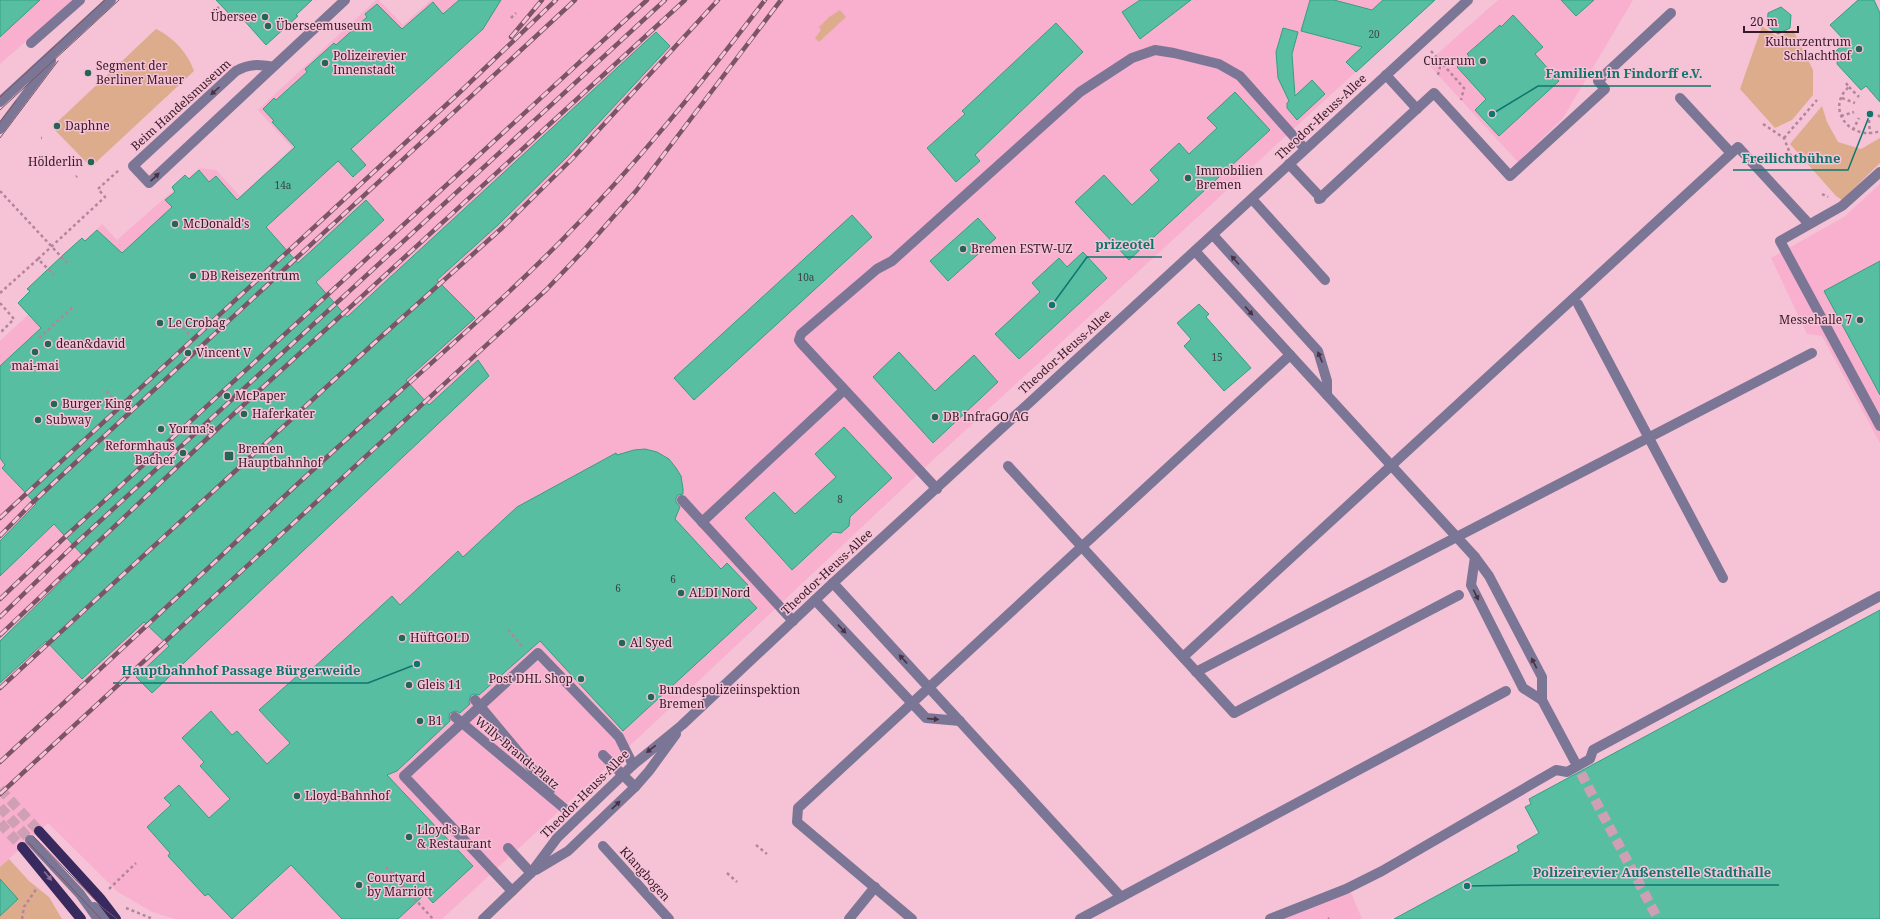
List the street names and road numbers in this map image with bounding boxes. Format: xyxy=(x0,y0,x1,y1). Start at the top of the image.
street label: Beim Handelsmuseum xyxy=(127,55,234,154)
street label: Theodor-Heuss-Allee xyxy=(1271,70,1370,163)
street label: Theodor-Heuss-Allee xyxy=(1015,306,1115,398)
street label: Theodor-Heuss-Allee xyxy=(777,525,876,618)
street label: Willy-Brandt-Platz xyxy=(471,712,563,793)
street label: Theodor-Heuss-Allee xyxy=(537,746,633,842)
street label: Klangbogen xyxy=(616,843,675,905)

